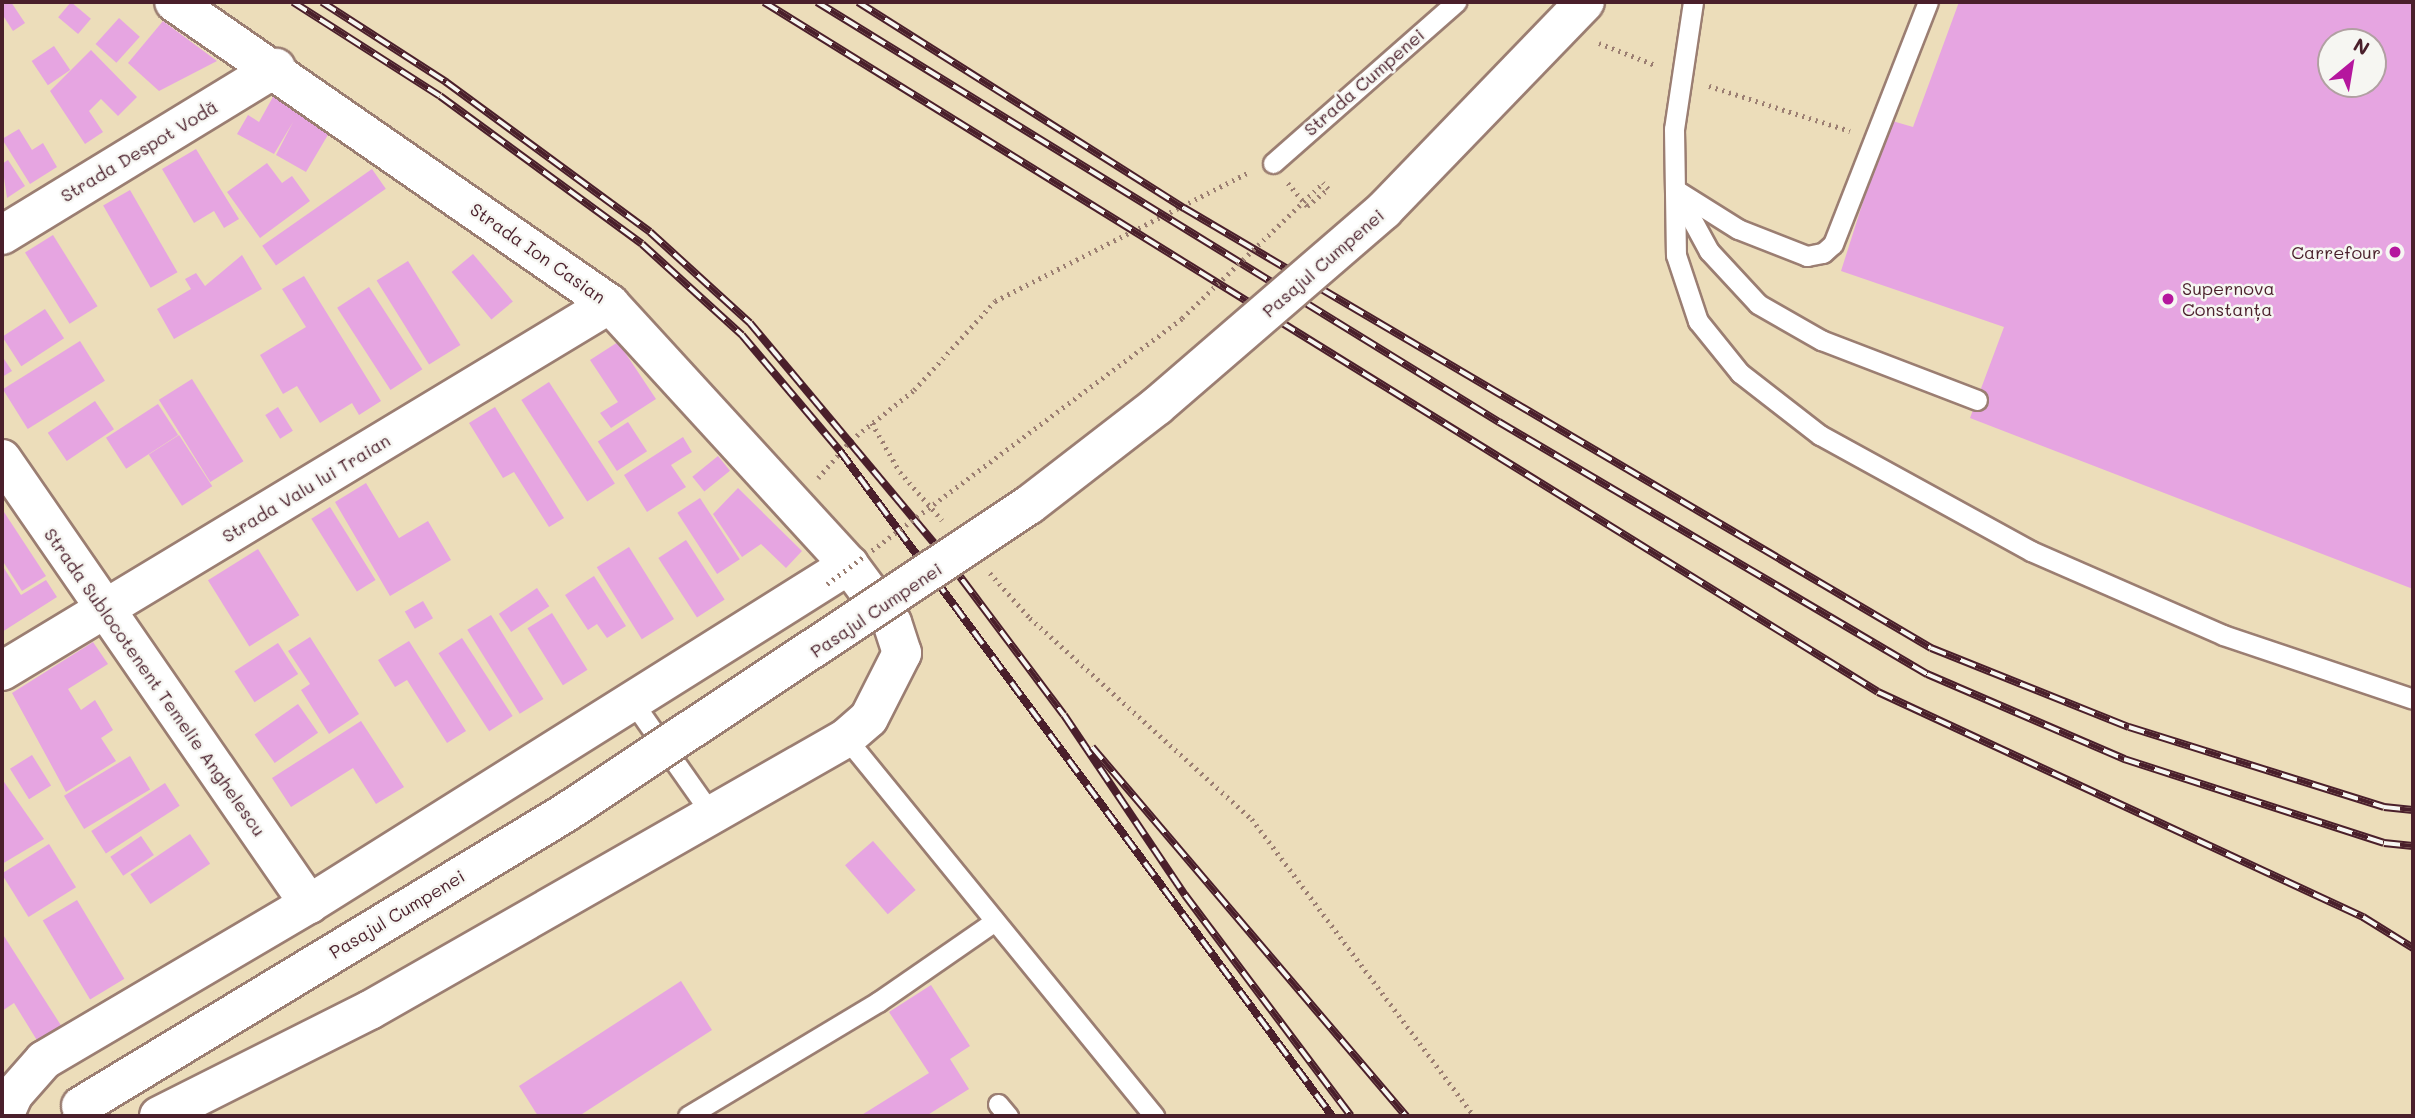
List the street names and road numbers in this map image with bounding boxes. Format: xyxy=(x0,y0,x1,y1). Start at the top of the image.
street label: Strada Cumpenei xyxy=(1299,24,1429,140)
street label: Strada Despot Vodă xyxy=(57,96,221,206)
street label: Strada Ion Casian xyxy=(466,198,610,308)
street label: Pasajul Cumpenei xyxy=(1258,204,1388,322)
street label: Strada Valu lui Traian xyxy=(218,429,394,547)
street label: Strada Sublocotenent Temelie Anghelescu xyxy=(40,524,270,840)
street label: Pasajul Cumpenei xyxy=(806,558,946,662)
street label: Pasajul Cumpenei xyxy=(325,865,469,963)

